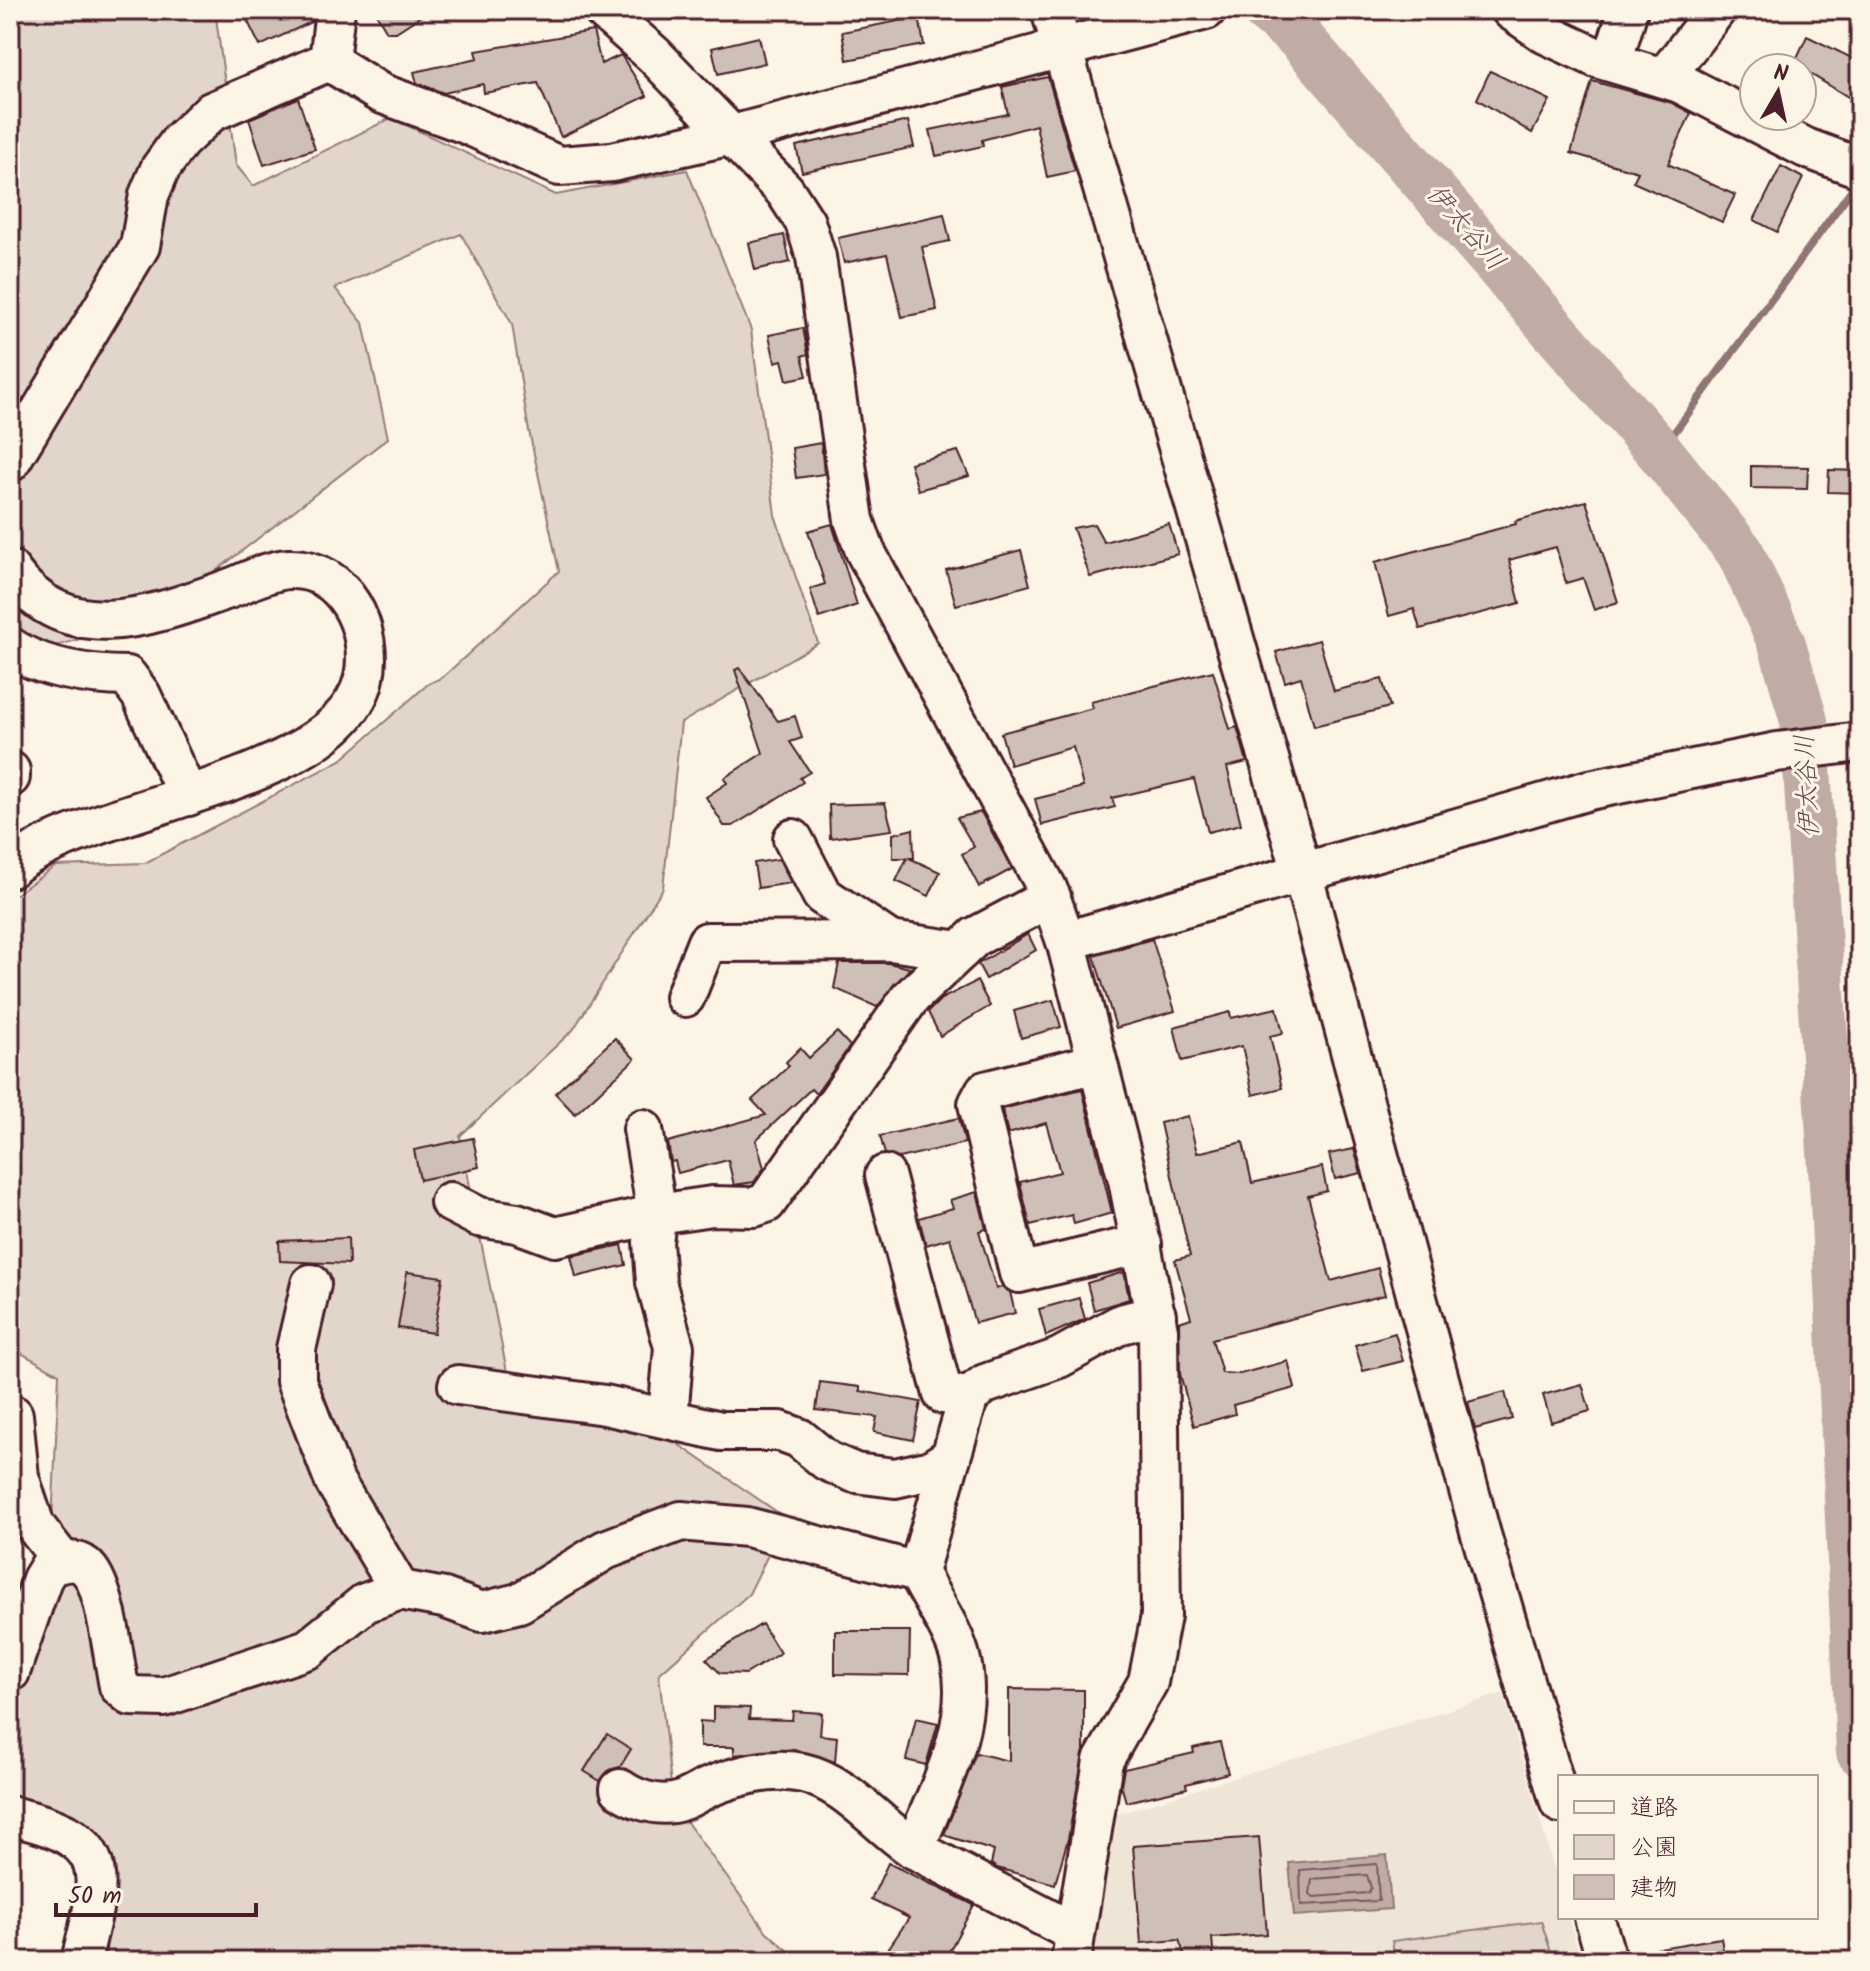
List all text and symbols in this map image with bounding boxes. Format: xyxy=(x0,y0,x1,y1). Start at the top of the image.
north arrow xyxy=(1738,52,1818,132)
text: N xyxy=(1771,56,1790,93)
water label: 伊太谷川 xyxy=(1415,175,1515,281)
water label: 伊太谷川 xyxy=(1784,733,1832,839)
legend xyxy=(1558,1775,1818,1919)
text: 道路 xyxy=(1630,1789,1678,1828)
text: 公園 xyxy=(1630,1829,1678,1868)
scale bar xyxy=(56,1867,256,1917)
text: 建物 xyxy=(1630,1869,1678,1908)
text: 50 m xyxy=(68,1877,122,1916)

